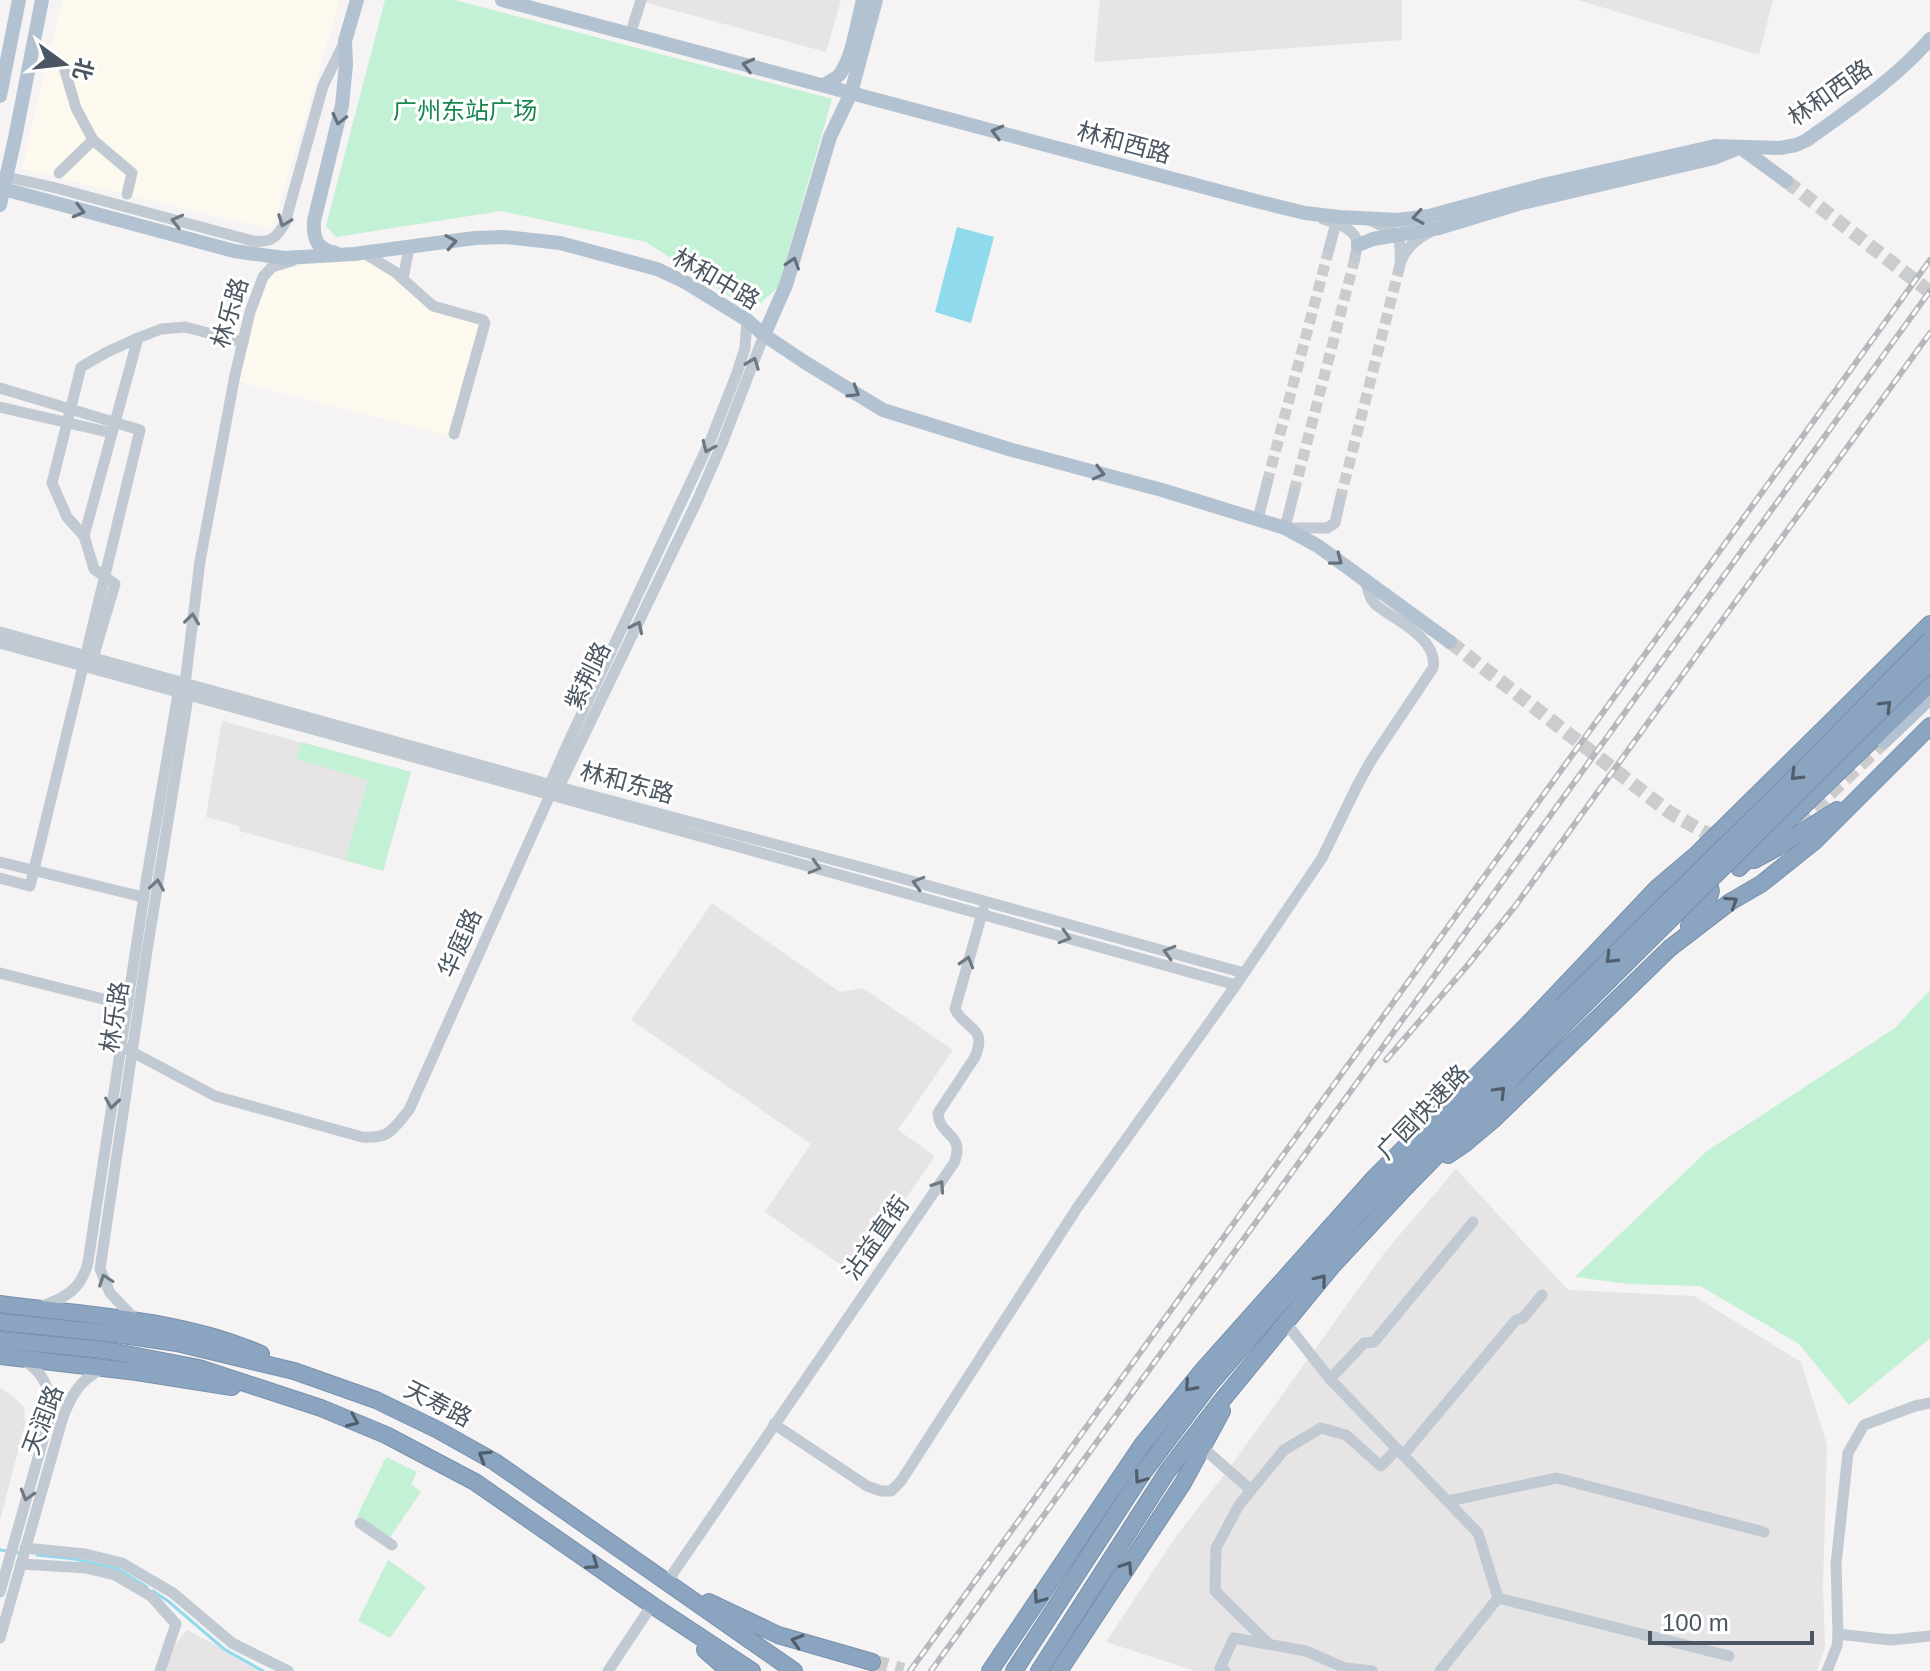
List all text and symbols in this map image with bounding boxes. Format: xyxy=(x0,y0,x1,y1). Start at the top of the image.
north arrow xyxy=(24,24,104,104)
street label: 林和西路 xyxy=(1783,54,1877,131)
text: 北 xyxy=(68,55,98,83)
one-way arrow xyxy=(742,58,756,75)
park label: 广州东站广场 xyxy=(393,97,537,124)
one-way arrow xyxy=(331,111,348,125)
street label: 林和西路 xyxy=(1074,117,1174,168)
one-way arrow xyxy=(990,124,1004,141)
one-way arrow xyxy=(71,201,85,218)
one-way arrow xyxy=(1412,208,1425,225)
one-way arrow xyxy=(277,213,294,227)
one-way arrow xyxy=(171,214,185,231)
one-way arrow xyxy=(444,234,458,251)
street label: 林和中路 xyxy=(668,243,765,314)
one-way arrow xyxy=(784,256,800,270)
street label: 林乐路 xyxy=(206,274,253,351)
one-way arrow xyxy=(743,357,760,371)
one-way arrow xyxy=(845,382,860,398)
one-way arrow xyxy=(701,439,717,453)
one-way arrow xyxy=(1092,464,1106,481)
one-way arrow xyxy=(1328,551,1343,565)
one-way arrow xyxy=(183,612,200,626)
one-way arrow xyxy=(627,620,643,635)
street label: 紫荆路 xyxy=(560,638,615,714)
one-way arrow xyxy=(1877,700,1891,715)
street label: 林和东路 xyxy=(577,757,677,808)
one-way arrow xyxy=(1791,766,1806,780)
one-way arrow xyxy=(807,858,821,874)
one-way arrow xyxy=(912,876,926,892)
one-way arrow xyxy=(148,878,165,892)
one-way arrow xyxy=(1723,896,1738,911)
street label: 华庭路 xyxy=(433,904,487,981)
one-way arrow xyxy=(1058,927,1071,944)
one-way arrow xyxy=(1162,945,1176,961)
one-way arrow xyxy=(1606,948,1620,963)
one-way arrow xyxy=(958,956,974,970)
street label: 林乐路 xyxy=(96,979,133,1055)
street label: 广园快速路 xyxy=(1371,1059,1474,1164)
one-way arrow xyxy=(1491,1087,1505,1101)
one-way arrow xyxy=(104,1096,121,1110)
one-way arrow xyxy=(929,1180,944,1194)
street label: 沾益直街 xyxy=(837,1191,914,1285)
one-way arrow xyxy=(99,1274,115,1288)
one-way arrow xyxy=(1311,1275,1326,1290)
street label: 天寿路 xyxy=(400,1375,476,1432)
one-way arrow xyxy=(1185,1377,1199,1391)
street label: 天润路 xyxy=(17,1381,68,1458)
one-way arrow xyxy=(345,1411,359,1427)
one-way arrow xyxy=(478,1450,493,1466)
one-way arrow xyxy=(1135,1469,1150,1483)
one-way arrow xyxy=(20,1488,36,1502)
one-way arrow xyxy=(584,1554,598,1569)
one-way arrow xyxy=(1118,1561,1133,1576)
one-way arrow xyxy=(1034,1589,1049,1603)
scale bar xyxy=(1650,1595,1812,1645)
text: 100 m xyxy=(1662,1609,1729,1636)
one-way arrow xyxy=(790,1634,804,1650)

